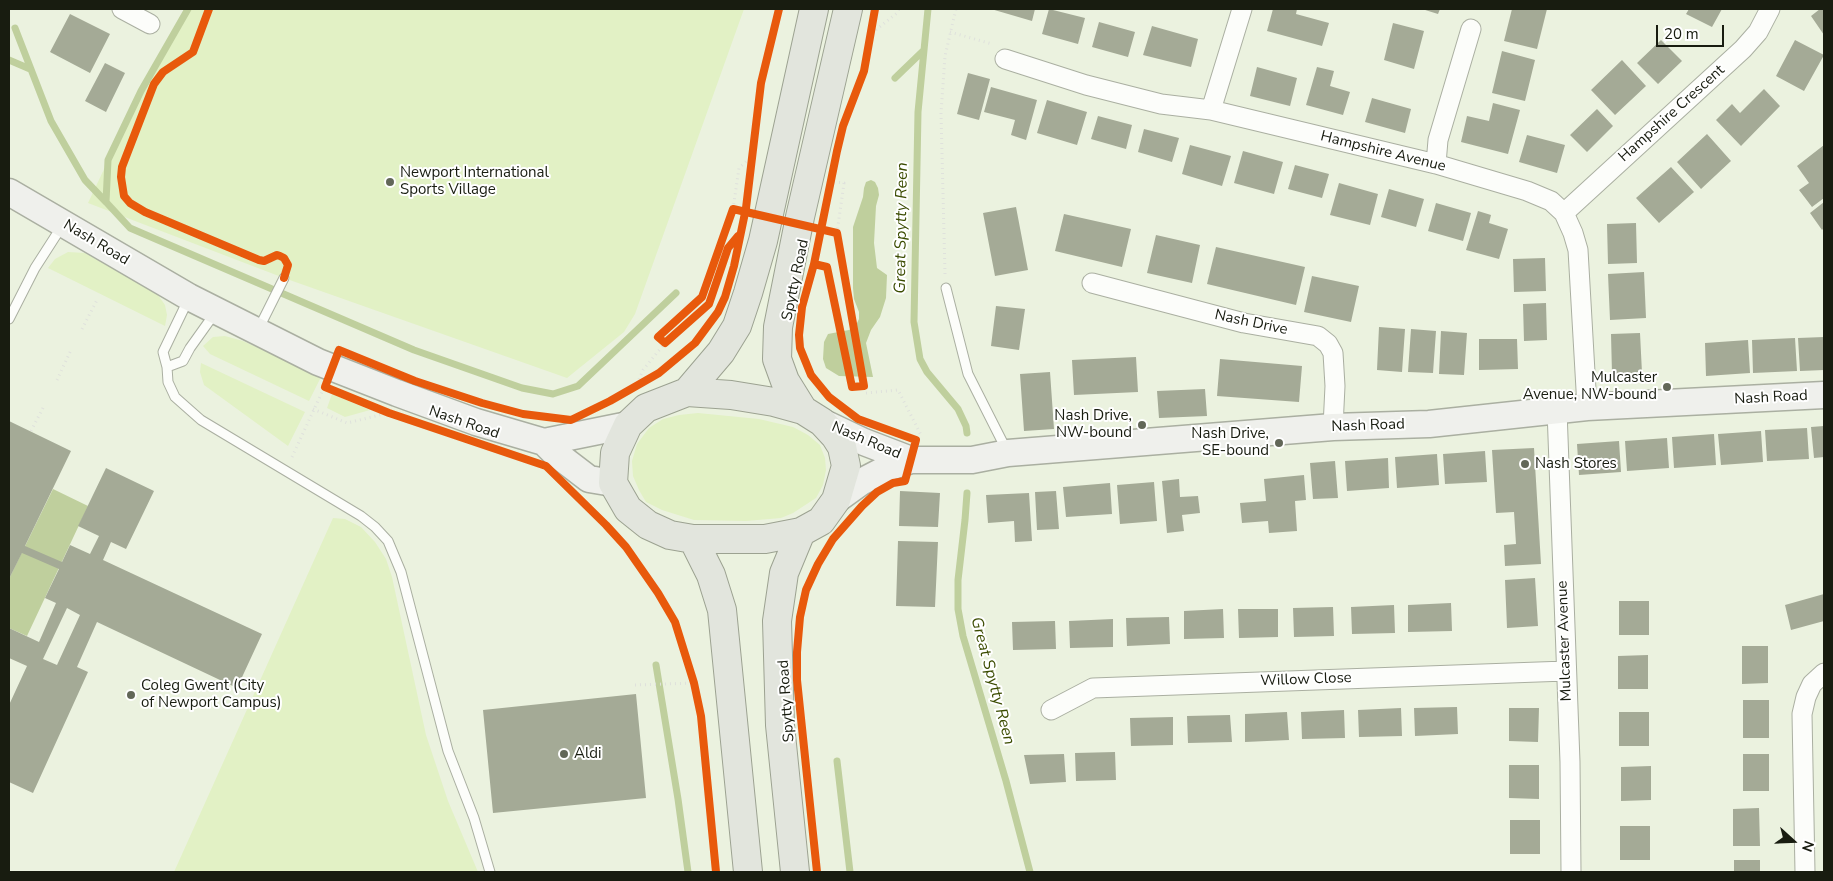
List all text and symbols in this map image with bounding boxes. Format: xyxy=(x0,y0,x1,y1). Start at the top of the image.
scale bar xyxy=(1658,15,1726,47)
text: 20 m xyxy=(1664,24,1699,44)
street label: Hampshire Crescent xyxy=(1615,62,1729,166)
street label: Hampshire Avenue xyxy=(1319,128,1447,176)
water label: Great Spytty Reen xyxy=(891,162,913,294)
place label: Newport International Sports Village xyxy=(400,164,549,199)
marker: Newport International Sports Village xyxy=(384,176,396,188)
street label: Nash Road xyxy=(60,216,132,270)
street label: Spytty Road xyxy=(779,238,813,322)
street label: Nash Drive xyxy=(1213,306,1289,340)
place label: Mulcaster Avenue, NW-bound xyxy=(1523,369,1657,404)
marker: Mulcaster Avenue, NW-bound xyxy=(1661,381,1673,393)
street label: Nash Road xyxy=(1734,387,1808,409)
street label: Nash Road xyxy=(426,403,502,443)
place label: Nash Drive, NW-bound xyxy=(1054,407,1132,442)
street label: Nash Road xyxy=(1331,416,1405,436)
street label: Nash Road xyxy=(829,418,903,464)
marker: Nash Drive, NW-bound xyxy=(1136,419,1148,431)
place label: Nash Drive, SE-bound xyxy=(1191,425,1269,460)
marker: Nash Drive, SE-bound xyxy=(1273,437,1285,449)
place label: Nash Stores xyxy=(1535,455,1617,473)
marker: Nash Stores xyxy=(1519,458,1531,470)
street label: Mulcaster Avenue xyxy=(1554,580,1576,702)
water label: Great Spytty Reen xyxy=(966,615,1018,747)
street label: Spytty Road xyxy=(775,659,799,743)
street label: Willow Close xyxy=(1260,669,1352,691)
place label: Coleg Gwent (City of Newport Campus) xyxy=(141,677,281,712)
marker: Coleg Gwent (City of Newport Campus) xyxy=(125,689,137,701)
place label: Aldi xyxy=(574,745,602,763)
marker: Aldi xyxy=(558,748,570,760)
north arrow xyxy=(1768,816,1818,866)
text: N xyxy=(1797,838,1818,854)

